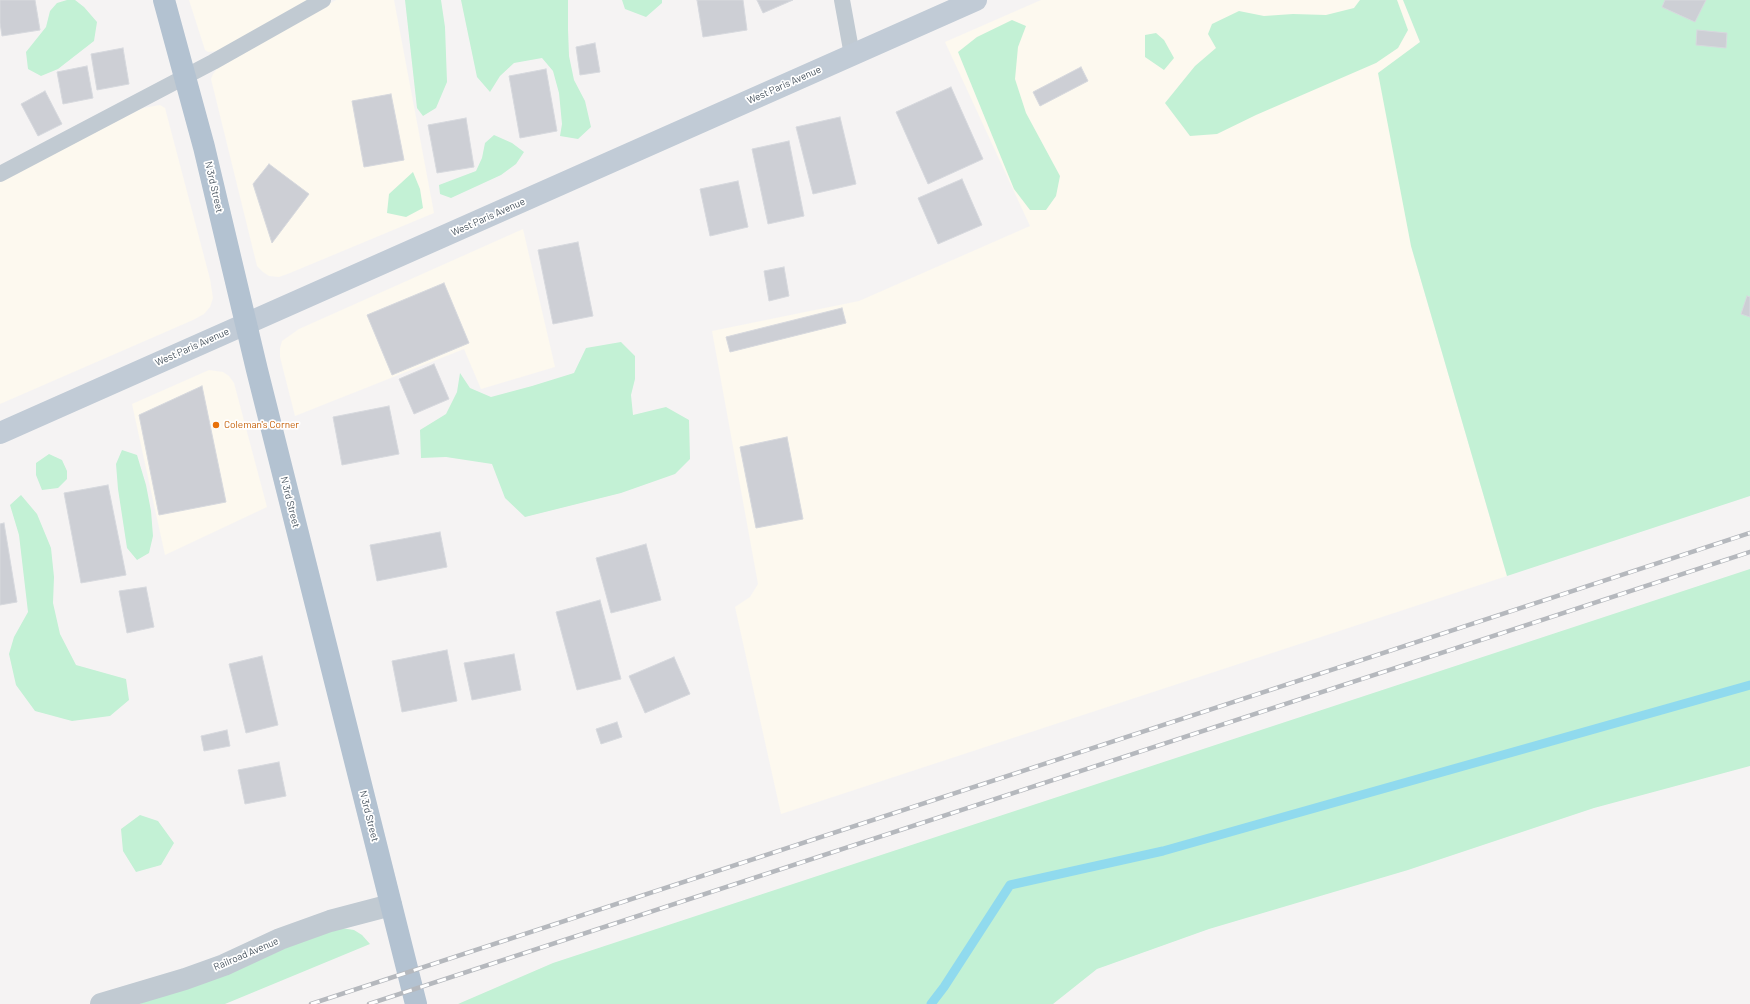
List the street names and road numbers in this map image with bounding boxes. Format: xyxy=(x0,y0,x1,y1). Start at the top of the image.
street label: West Paris Avenue xyxy=(745,63,823,107)
street label: N 3rd Street xyxy=(202,160,226,214)
street label: West Paris Avenue xyxy=(449,195,527,239)
street label: West Paris Avenue xyxy=(153,325,231,369)
street label: N 3rd Street xyxy=(278,475,302,529)
street label: N 3rd Street xyxy=(357,789,381,843)
street label: Railroad Avenue xyxy=(212,935,280,973)

